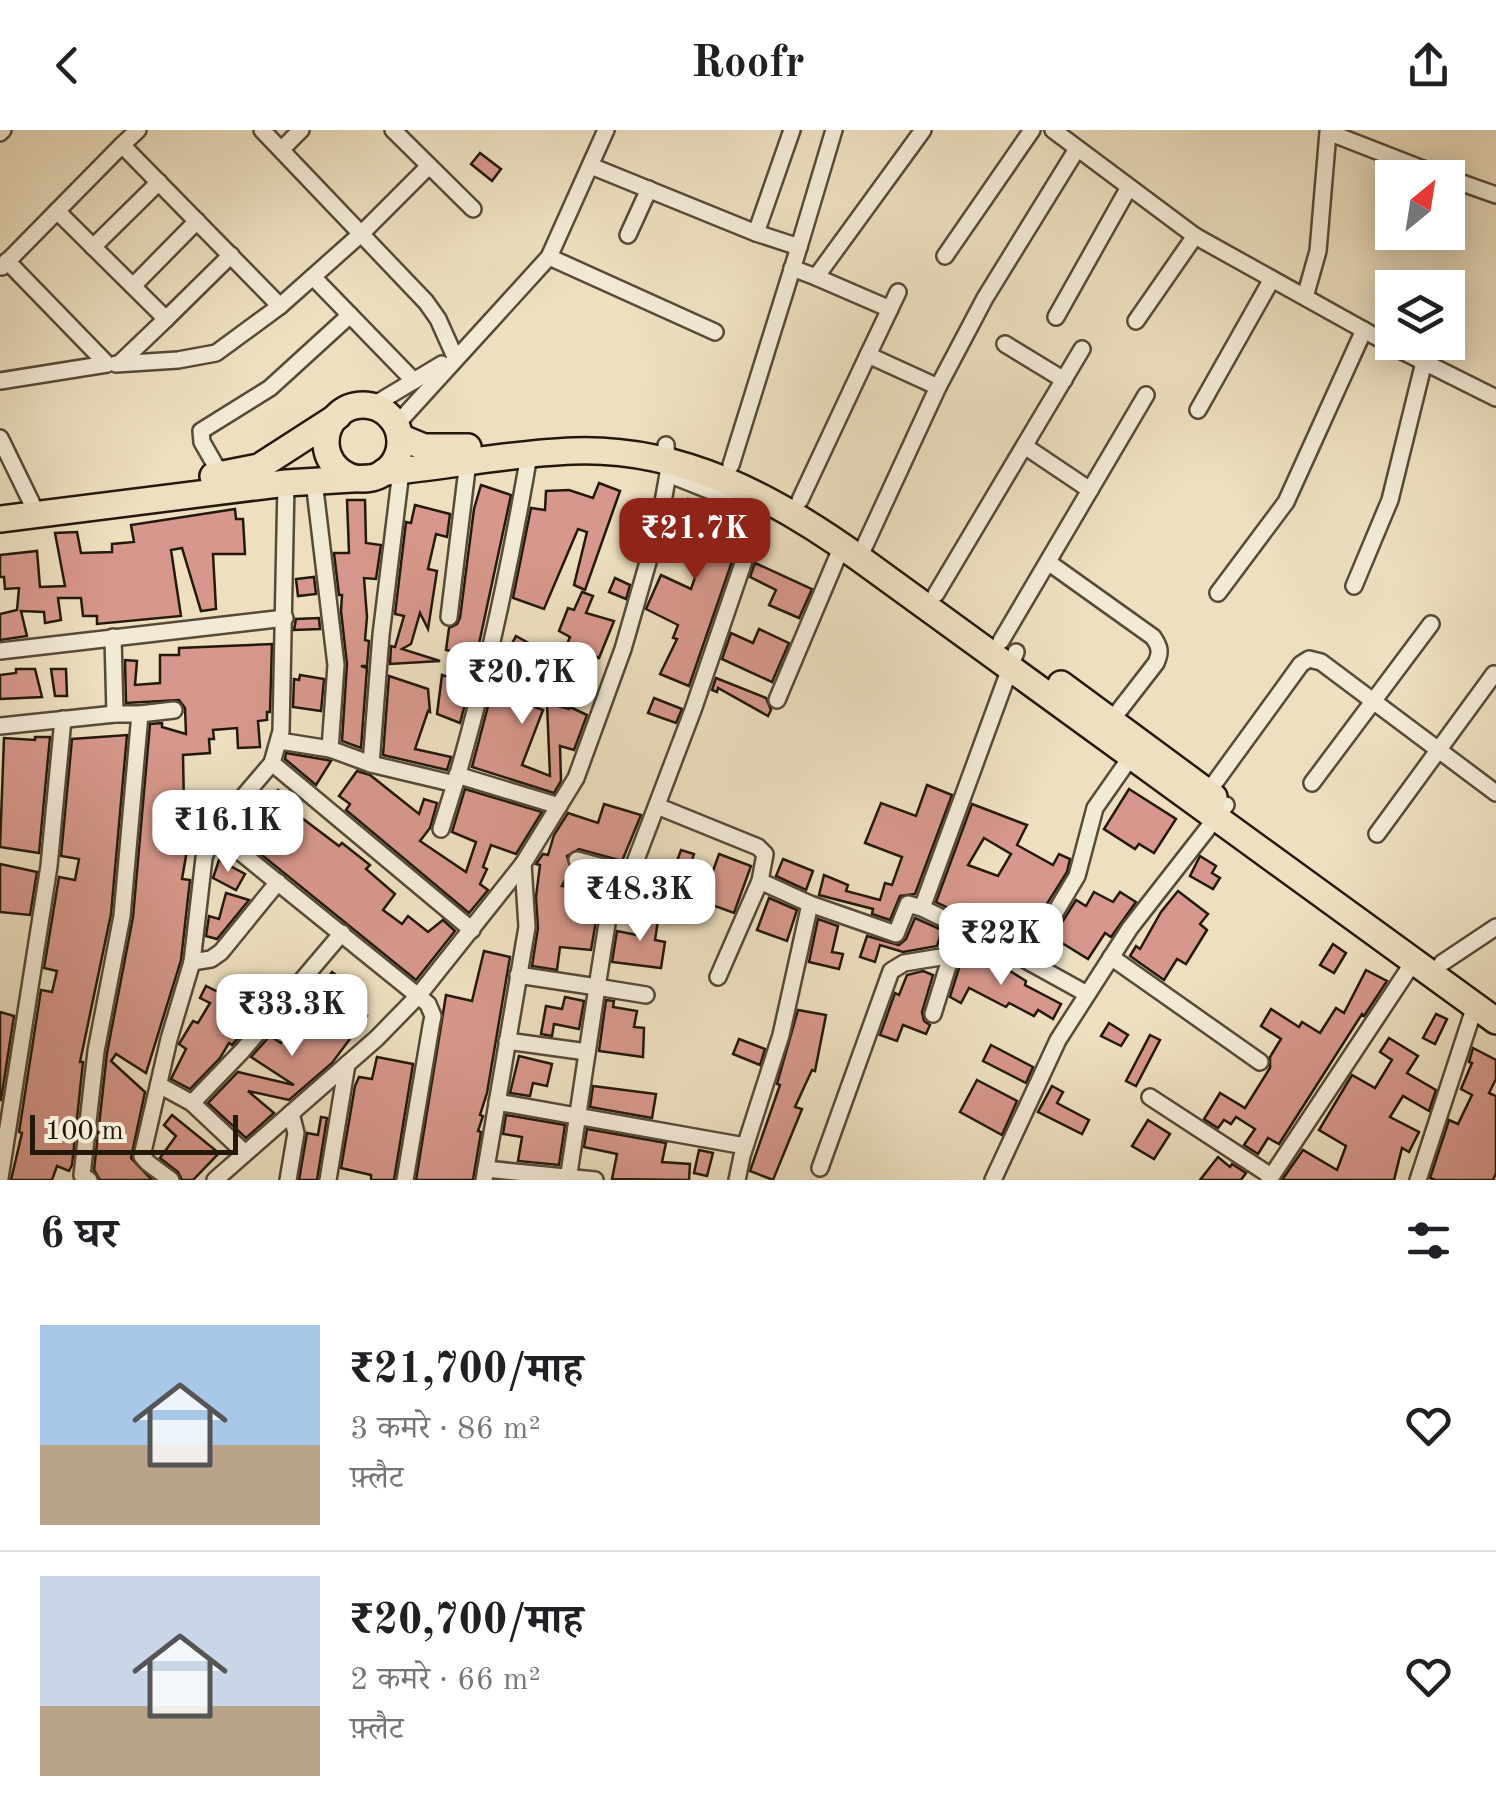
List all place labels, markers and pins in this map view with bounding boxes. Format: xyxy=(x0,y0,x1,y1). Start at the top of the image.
pin: ₹21.7K xyxy=(614,498,776,583)
pin: ₹20.7K xyxy=(441,642,603,727)
pin: ₹16.1K xyxy=(147,790,309,875)
pin: ₹48.3K xyxy=(559,859,721,944)
pin: ₹22K xyxy=(942,903,1060,988)
pin: ₹33.3K xyxy=(211,974,373,1059)

